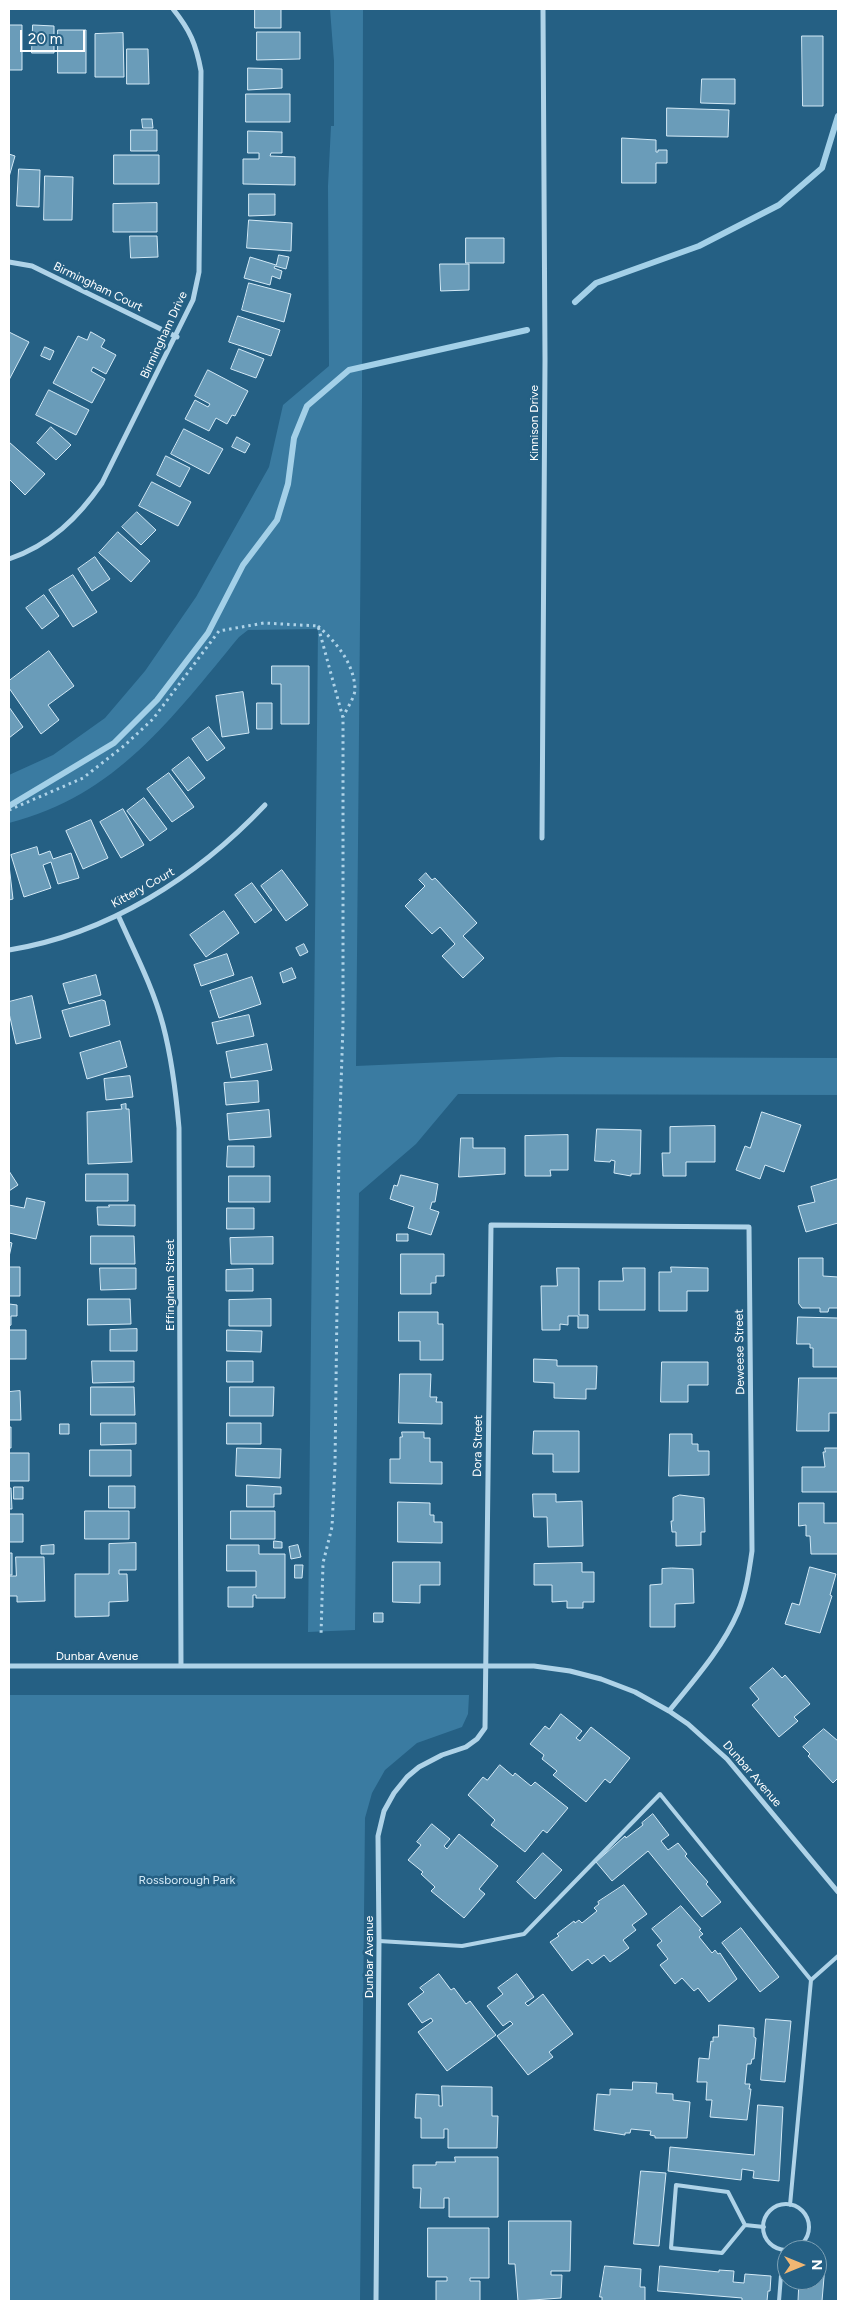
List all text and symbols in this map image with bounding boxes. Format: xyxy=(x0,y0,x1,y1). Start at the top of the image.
scale bar xyxy=(22,20,88,52)
text: 20 m xyxy=(28,30,62,48)
street label: Birmingham Court xyxy=(51,259,145,315)
street label: Birmingham Drive xyxy=(137,289,191,381)
street label: Kinnison Drive xyxy=(527,385,541,461)
street label: Kittery Court xyxy=(109,865,177,911)
street label: Effingham Street xyxy=(163,1239,177,1331)
street label: Deweese Street xyxy=(732,1309,748,1395)
street label: Dora Street xyxy=(470,1415,486,1477)
street label: Dunbar Avenue xyxy=(56,1649,138,1663)
street label: Dunbar Avenue xyxy=(720,1738,784,1810)
park label: Rossborough Park xyxy=(139,1873,235,1887)
street label: Dunbar Avenue xyxy=(362,1916,376,1998)
north arrow xyxy=(777,2240,827,2290)
text: N xyxy=(808,2260,825,2270)

